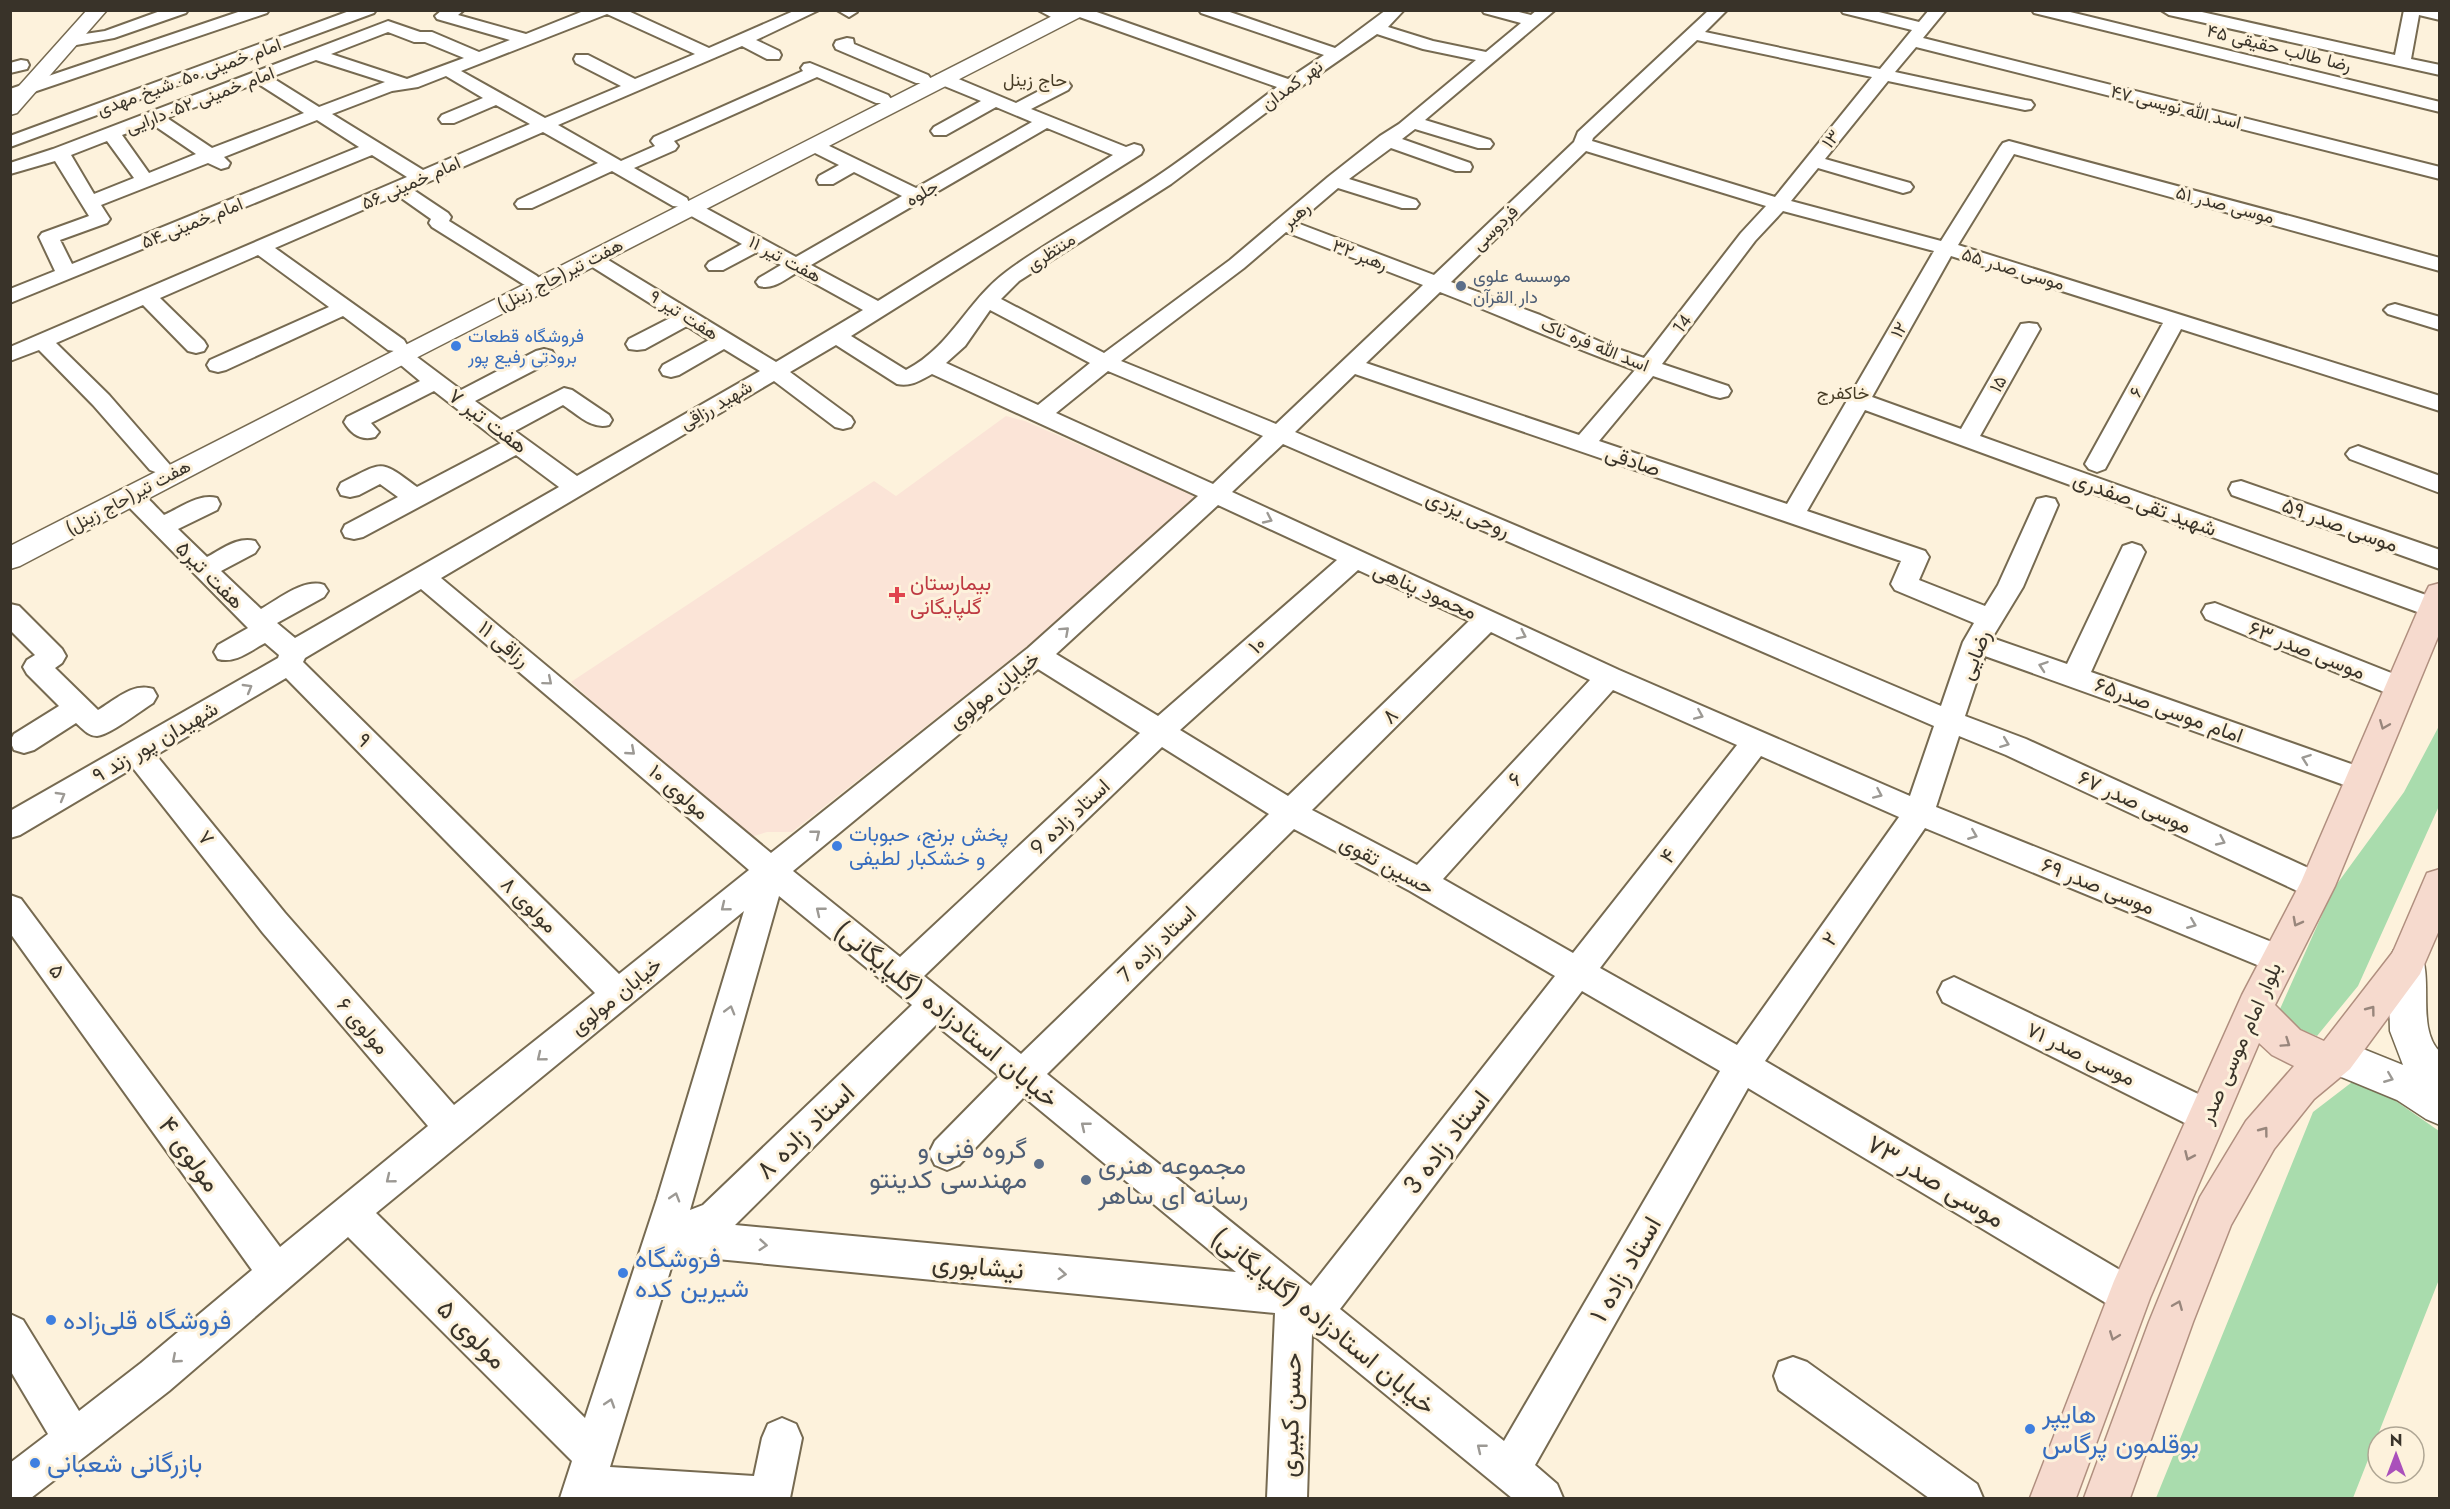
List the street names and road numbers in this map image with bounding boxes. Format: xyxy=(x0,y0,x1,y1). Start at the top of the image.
street label: ۴۵ رضا طالب حقیقی xyxy=(2204,17,2354,79)
street label: امام خمینی ۵۰- شیخ مهدی xyxy=(93,32,285,122)
street label: نهر کمدان xyxy=(1256,54,1328,116)
street label: امام خمینی ۵۲- دارایی xyxy=(122,60,278,140)
street label: ۴۷ اسد الله نویسی xyxy=(2108,78,2244,136)
street label: ۱۳ xyxy=(1816,124,1846,154)
street label: امام خمینی ۵۶ xyxy=(357,150,465,216)
street label: جلوه xyxy=(901,173,943,213)
street label: موسی صدر ۵۱ xyxy=(2173,179,2277,231)
street label: امام خمینی ۵۴ xyxy=(137,191,247,255)
street label: رهبر xyxy=(1275,195,1316,235)
street label: فردوسی xyxy=(1466,199,1524,257)
street label: منتظری xyxy=(1021,226,1081,278)
street label: هفت تیر ۱۱ xyxy=(744,229,826,289)
street label: هفت تیر(حاج زینل) xyxy=(492,232,628,318)
street label: رهبر ۳۲ xyxy=(1329,233,1391,277)
street label: موسی صدر ۵۵ xyxy=(1958,241,2068,297)
street label: هفت تیر ۹ xyxy=(644,283,724,347)
street label: 14 xyxy=(1666,309,1698,339)
street label: اسد الله فره ناک xyxy=(1537,311,1653,379)
street label: ۱۲ xyxy=(1884,317,1914,343)
street label: ۱۵ xyxy=(1983,371,2013,397)
street label: شهید رزاقی xyxy=(675,374,757,436)
street label: هفت تیر ۷ xyxy=(442,381,534,461)
street label: ۶ xyxy=(2122,382,2150,402)
street label: صادقی xyxy=(1601,438,1665,484)
street label: هفت تیر(حاج زینل) xyxy=(61,453,195,541)
street label: شهید تقی صفدری xyxy=(2069,464,2221,544)
street label: روحی یزدی xyxy=(1421,483,1515,545)
street label: موسی صدر ۵۹ xyxy=(2278,490,2402,560)
street label: هفت تیر۵ xyxy=(169,534,251,616)
street label: محمود پناهی xyxy=(1368,555,1482,627)
street label: رزاقی ۱۱ xyxy=(472,613,536,675)
street label: موسی صدر ۶۳ xyxy=(2244,613,2370,687)
street label: رضایی xyxy=(1951,625,1999,685)
street label: ۱۰ xyxy=(1241,629,1273,661)
street label: خیابان مولوی xyxy=(942,644,1046,736)
street label: امام موسی صدر۶۵ xyxy=(2091,669,2247,751)
street label: شهیدان پور زند ۹ xyxy=(86,694,224,790)
street label: ۸ xyxy=(1375,701,1405,731)
street label: ۹ xyxy=(350,726,378,754)
street label: مولوی ۱۰ xyxy=(642,757,716,827)
street label: موسی صدر ۶۷ xyxy=(2073,763,2197,841)
street label: ۶ xyxy=(1501,765,1529,793)
street label: استاد زاده 9 xyxy=(1023,772,1117,862)
street label: ۷ xyxy=(190,824,222,852)
street label: حسین تقوی xyxy=(1334,828,1440,902)
street label: ۴ xyxy=(1652,842,1684,870)
street label: موسی صدر ۶۹ xyxy=(2037,850,2159,922)
street label: مولوی ۸ xyxy=(494,870,564,940)
street label: استاد زاده 7 xyxy=(1111,899,1203,989)
street label: خیابان استادزاده (گلپایگانی) xyxy=(826,911,1068,1117)
street label: ۲ xyxy=(1815,926,1845,952)
street label: خیابان مولوی xyxy=(564,950,668,1042)
street label: ۵ xyxy=(41,957,73,985)
street label: بلوار امام موسی صدر xyxy=(2191,957,2289,1129)
street label: مولوی ۶ xyxy=(330,991,396,1061)
street label: موسی صدر ۷۱ xyxy=(2022,1015,2140,1093)
street label: استاد زاده ۸ xyxy=(747,1074,863,1188)
street label: استاد زاده 3 xyxy=(1393,1082,1499,1202)
street label: مولوی ۴ xyxy=(150,1108,230,1200)
street label: موسی صدر ۷۳ xyxy=(1860,1125,2012,1237)
street label: استاد زاده ۱ xyxy=(1579,1209,1671,1329)
street label: خیابان استادزاده (گلپایگانی) xyxy=(1203,1218,1445,1424)
street label: نیشابوری xyxy=(930,1243,1026,1289)
street label: مولوی ۵ xyxy=(428,1290,516,1378)
street label: حسن کبیری xyxy=(1269,1352,1311,1478)

